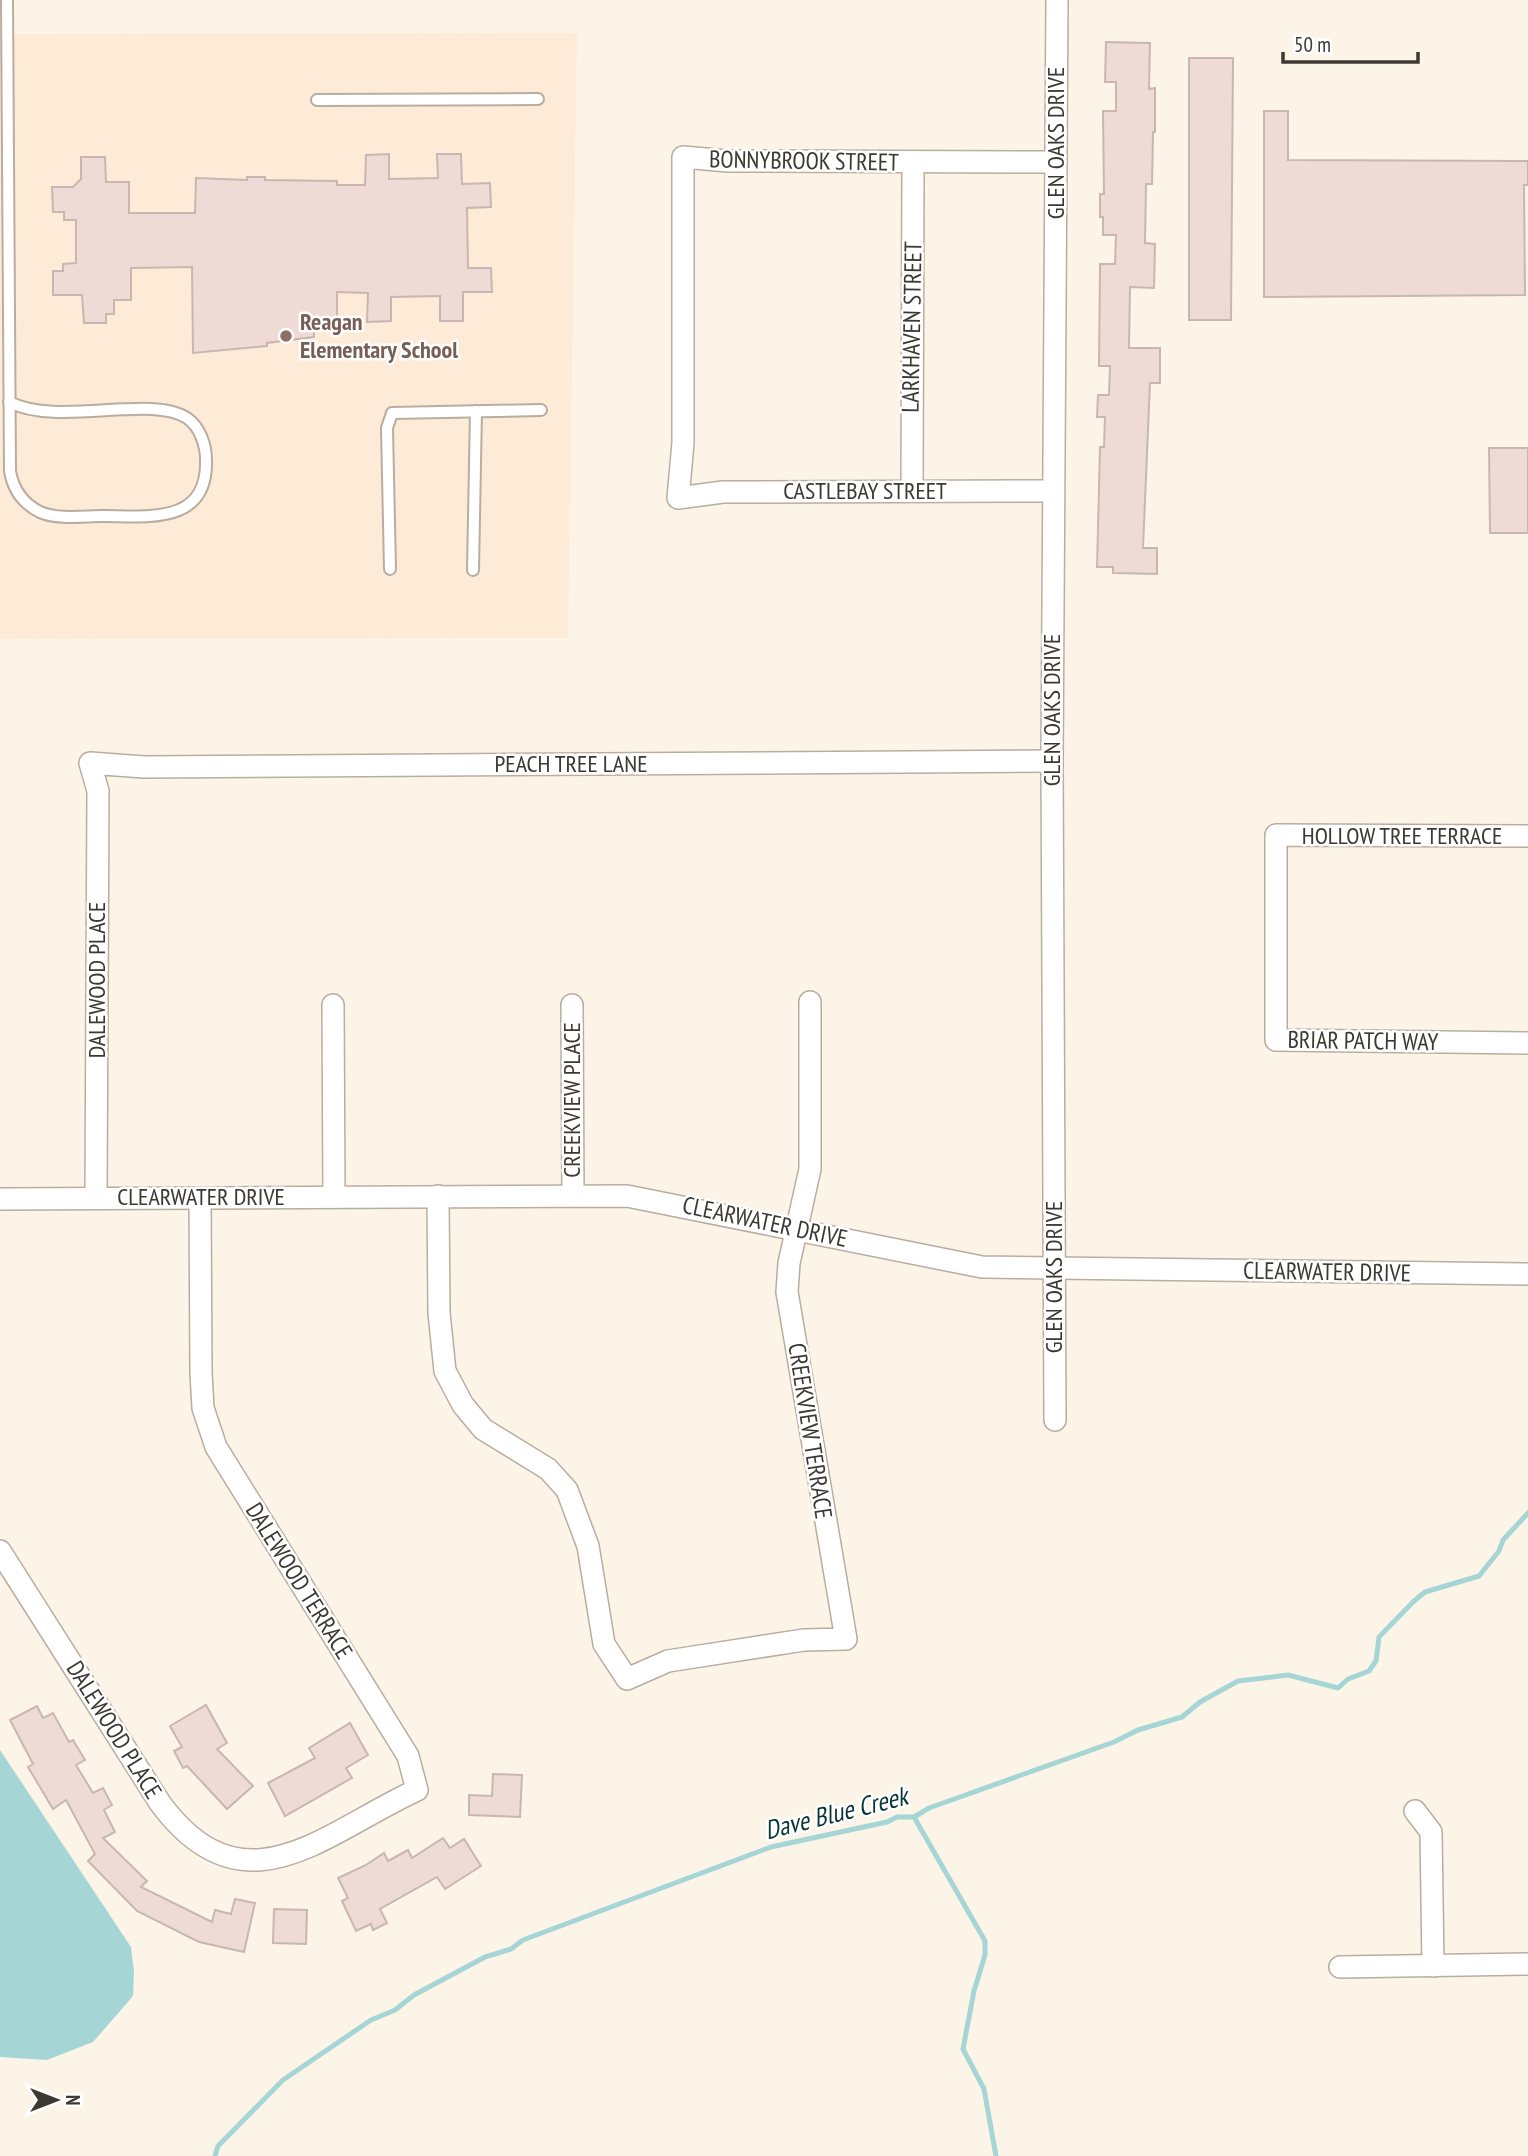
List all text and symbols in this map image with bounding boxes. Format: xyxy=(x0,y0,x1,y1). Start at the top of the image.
scale bar xyxy=(1283,21,1418,65)
text: 50 m xyxy=(1294,31,1331,58)
street label: GLEN OAKS DRIVE xyxy=(1040,67,1071,219)
street label: BONNYBROOK STREET xyxy=(709,143,899,178)
street label: LARKHAVEN STREET xyxy=(895,241,928,413)
place label: Reagan Elementary School xyxy=(300,306,458,365)
marker: Reagan Elementary School xyxy=(278,328,294,344)
street label: CASTLEBAY STREET xyxy=(783,475,947,506)
street label: GLEN OAKS DRIVE xyxy=(1036,634,1067,786)
street label: PEACH TREE LANE xyxy=(495,748,647,779)
street label: HOLLOW TREE TERRACE xyxy=(1302,820,1502,851)
street label: DALEWOOD PLACE xyxy=(81,902,112,1058)
street label: CREEKVIEW PLACE xyxy=(556,1022,587,1178)
street label: BRIAR PATCH WAY xyxy=(1287,1024,1439,1057)
street label: CLEARWATER DRIVE xyxy=(117,1181,285,1212)
street label: CLEARWATER DRIVE xyxy=(680,1189,850,1254)
street label: GLEN OAKS DRIVE xyxy=(1038,1201,1069,1353)
street label: CLEARWATER DRIVE xyxy=(1243,1255,1411,1288)
street label: CREEKVIEW TERRACE xyxy=(781,1341,840,1521)
street label: DALEWOOD TERRACE xyxy=(239,1497,360,1665)
street label: DALEWOOD PLACE xyxy=(60,1655,169,1804)
water label: Dave Blue Creek xyxy=(761,1778,914,1846)
north arrow xyxy=(21,2065,91,2135)
text: N xyxy=(61,2095,85,2105)

